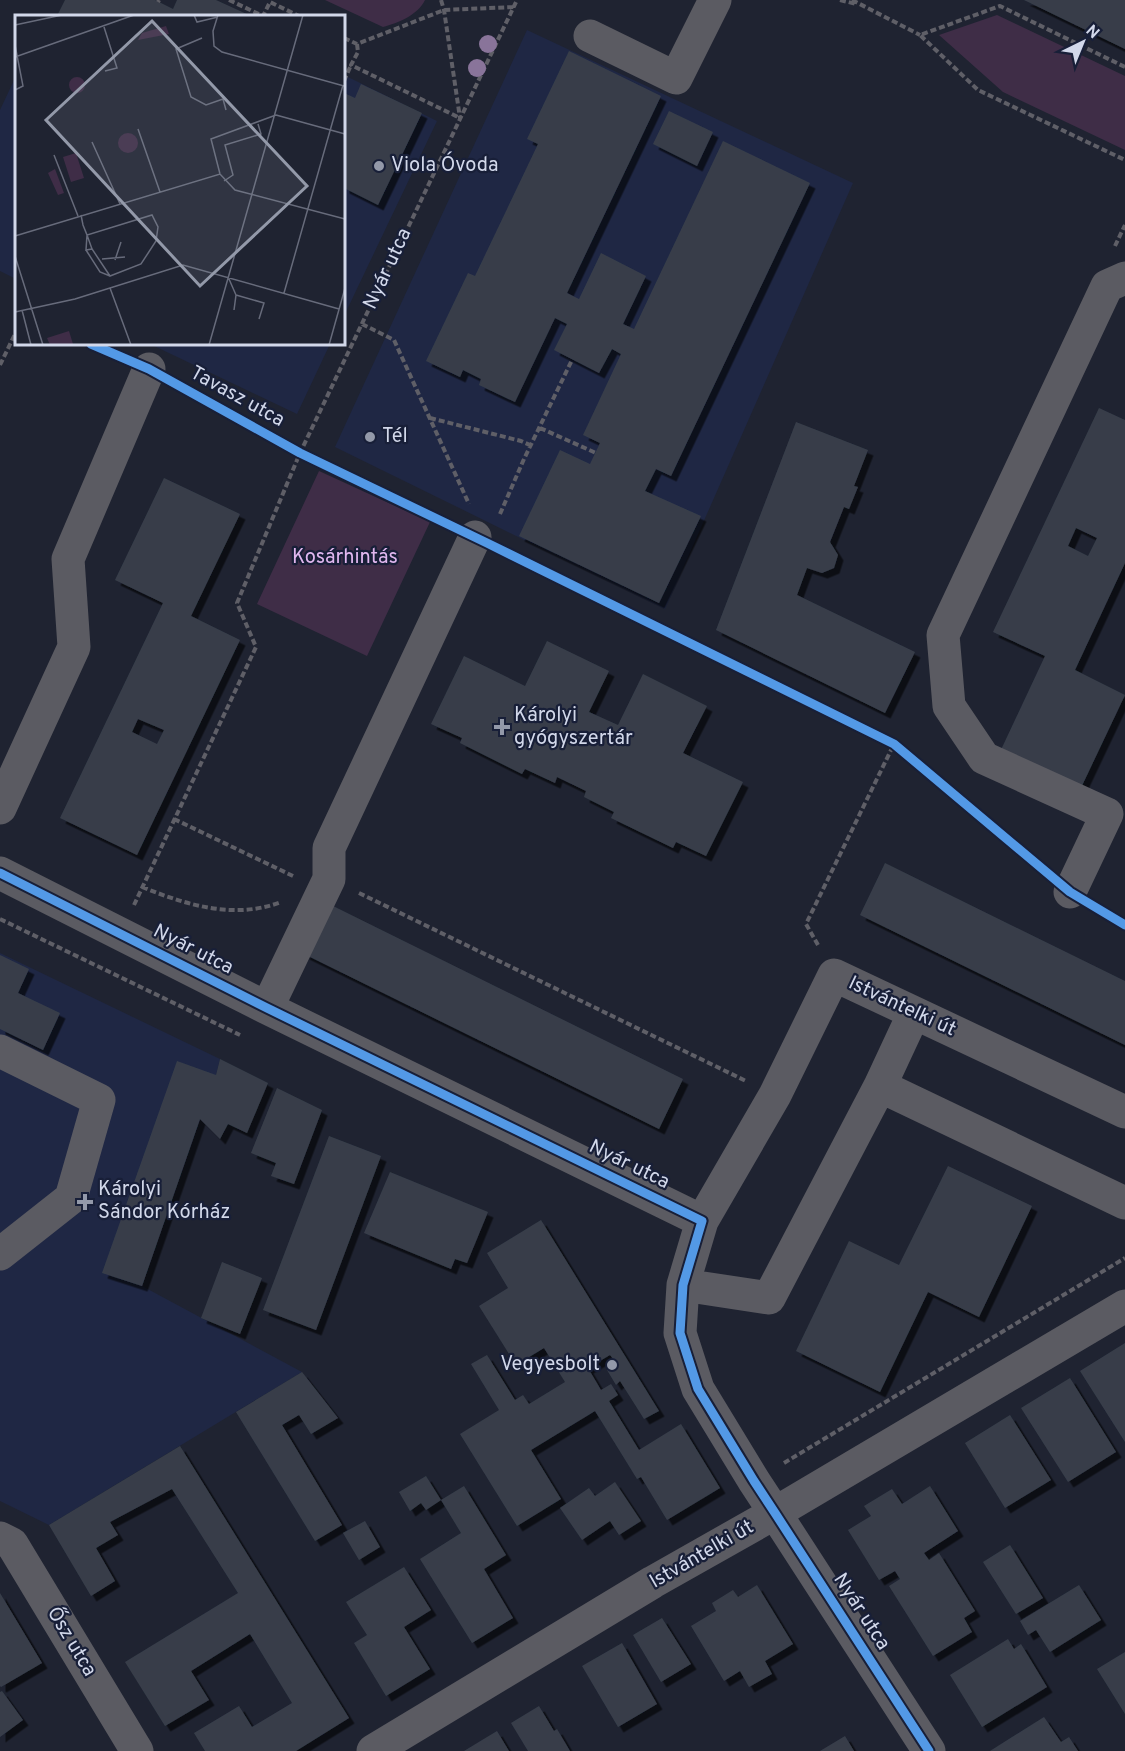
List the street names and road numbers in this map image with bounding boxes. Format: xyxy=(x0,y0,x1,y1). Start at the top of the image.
street label: Nyár utca xyxy=(358,224,418,314)
street label: Tavasz utca xyxy=(185,360,289,434)
street label: Nyár utca xyxy=(148,919,238,981)
street label: Istvántelki út xyxy=(844,971,960,1043)
street label: Nyár utca xyxy=(584,1134,674,1196)
street label: Istvántelki út xyxy=(645,1515,759,1595)
street label: Nyár utca xyxy=(826,1569,896,1655)
street label: Ősz utca xyxy=(40,1601,104,1682)

